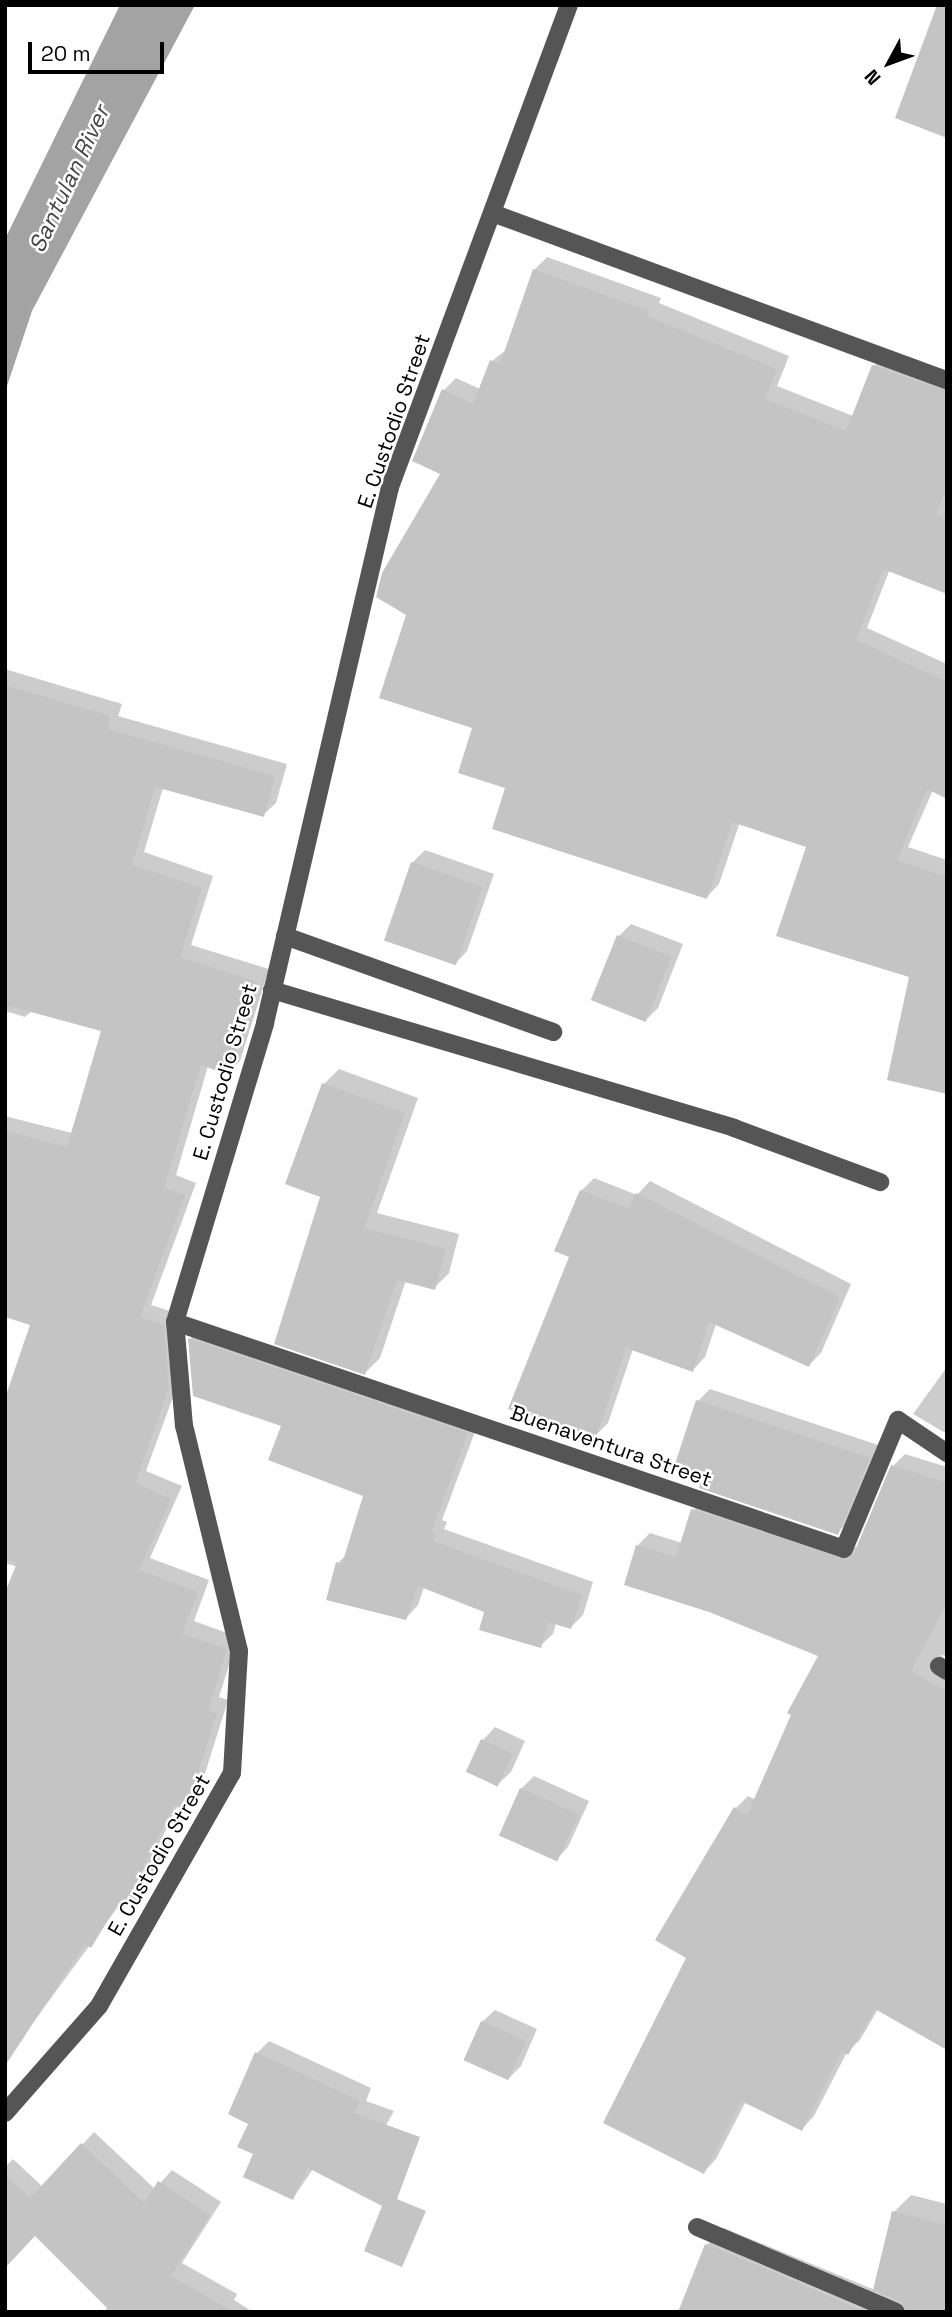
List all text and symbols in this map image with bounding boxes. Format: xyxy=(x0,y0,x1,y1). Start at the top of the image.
scale bar xyxy=(32,28,168,72)
north arrow xyxy=(854,28,924,98)
text: 20 m xyxy=(41,40,91,67)
text: N xyxy=(859,64,886,90)
water label: Santulan River xyxy=(23,101,115,257)
street label: E. Custodio Street xyxy=(352,330,436,512)
street label: E. Custodio Street xyxy=(188,980,262,1164)
street label: Buenaventura Street xyxy=(507,1400,715,1492)
street label: E. Custodio Street xyxy=(102,1769,216,1941)

